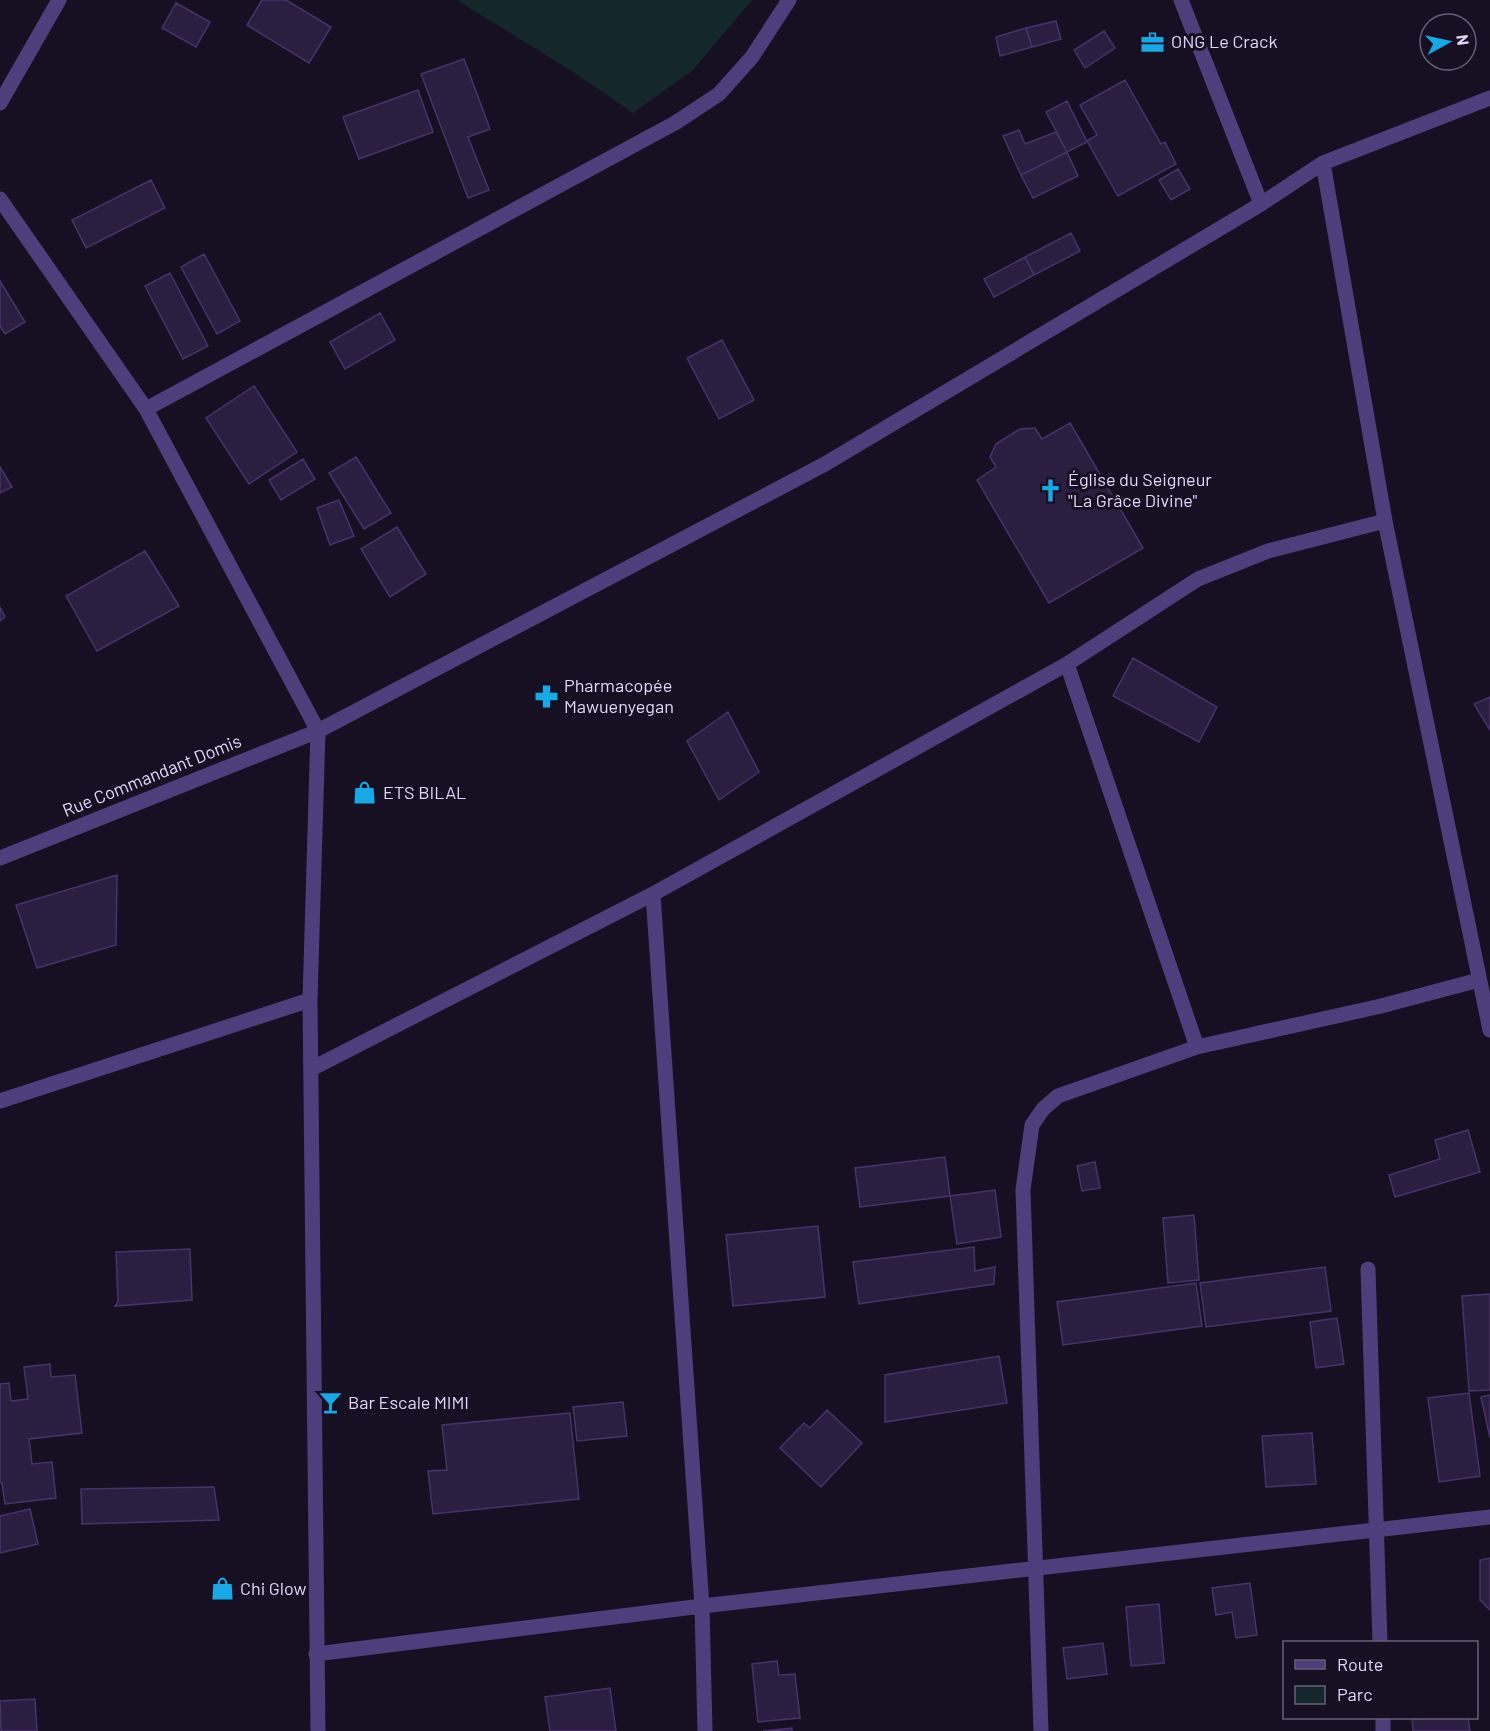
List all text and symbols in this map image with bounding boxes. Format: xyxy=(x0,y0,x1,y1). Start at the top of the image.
north arrow xyxy=(1418,12,1478,72)
office icon: ONG Le Crack xyxy=(1140,29,1166,55)
place label: ONG Le Crack xyxy=(1171,30,1277,52)
text: N xyxy=(1453,33,1473,46)
place label: Église du Seigneur "La Grâce Divine" xyxy=(1068,468,1212,511)
church icon: Église du Seigneur "La Grâce Divine" xyxy=(1037,477,1063,503)
place label: Pharmacopée Mawuenyegan xyxy=(564,674,674,717)
pharmacy icon: Pharmacopée Mawuenyegan xyxy=(533,683,559,709)
street label: Rue Commandant Domis xyxy=(59,729,244,821)
shop icon: ETS BILAL xyxy=(352,780,378,806)
place label: ETS BILAL xyxy=(383,781,466,803)
bar icon: Bar Escale MIMI xyxy=(317,1390,343,1416)
place label: Bar Escale MIMI xyxy=(348,1391,469,1413)
shop icon: Chi Glow xyxy=(209,1576,235,1602)
place label: Chi Glow xyxy=(240,1577,306,1599)
legend xyxy=(1283,1641,1478,1719)
text: Route xyxy=(1337,1653,1383,1675)
text: Parc xyxy=(1337,1683,1373,1705)

